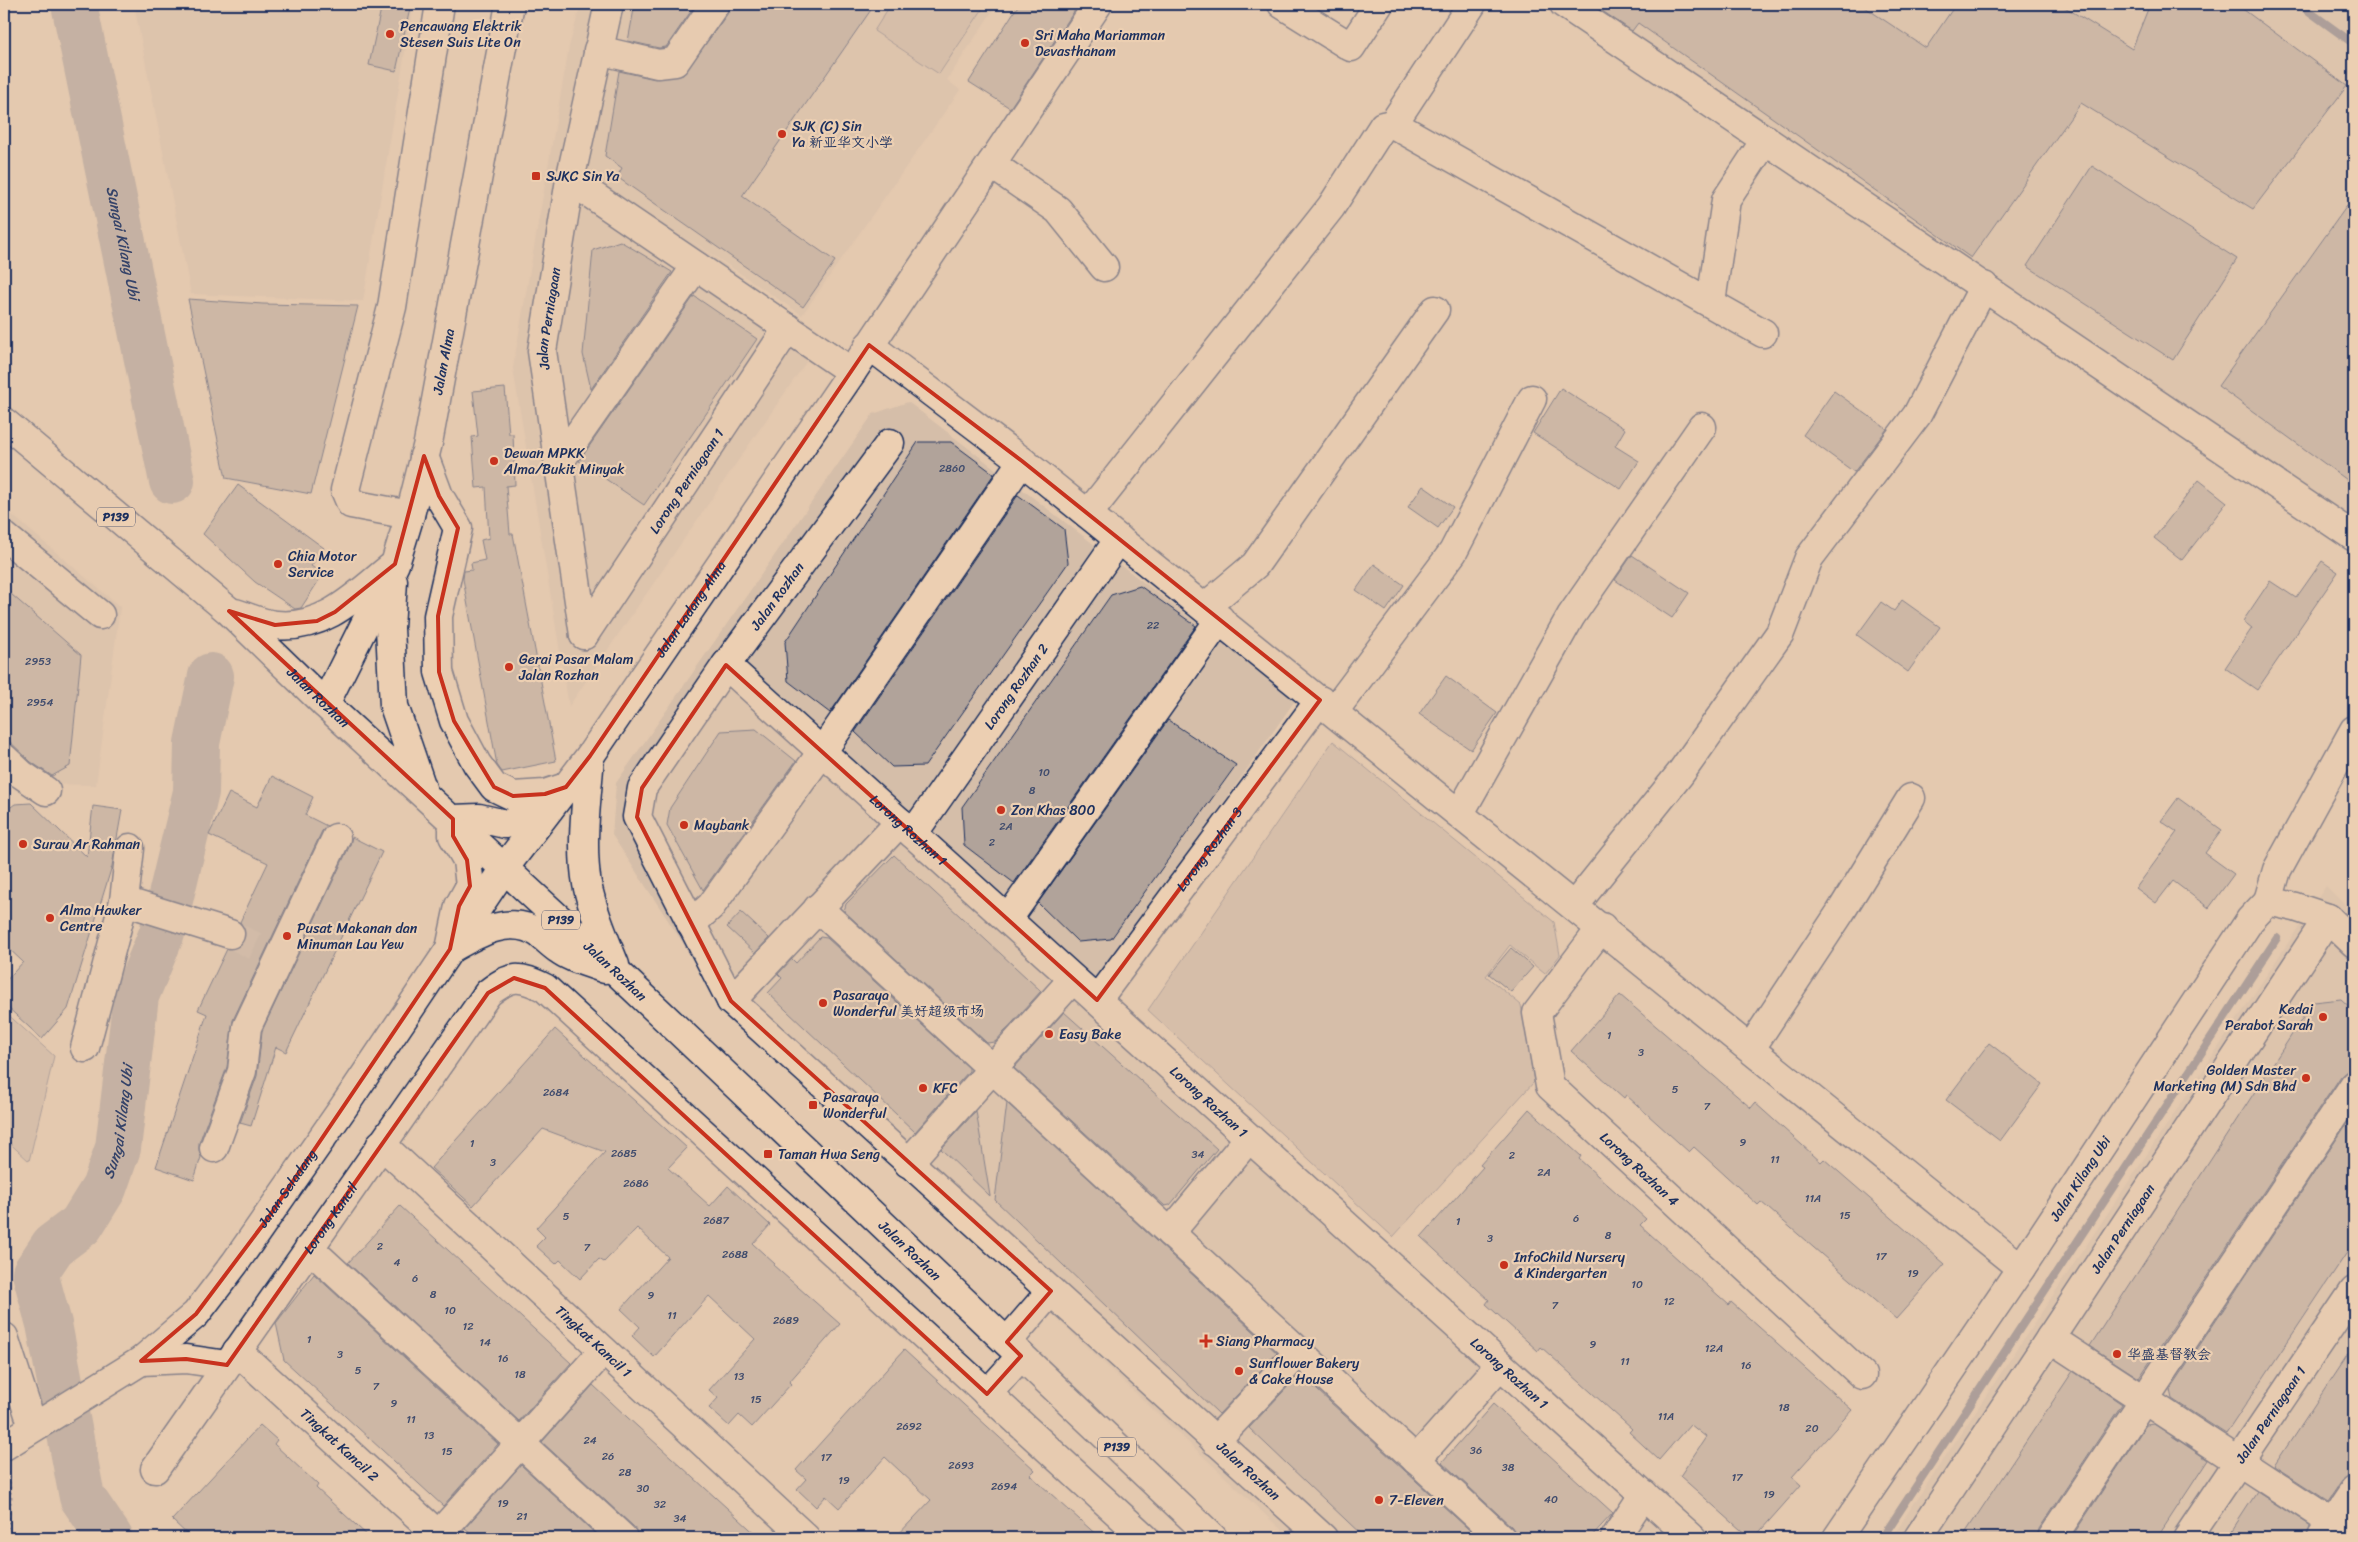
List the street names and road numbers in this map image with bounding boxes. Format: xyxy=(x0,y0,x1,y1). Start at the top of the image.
street label: Jalan Perniagaan xyxy=(530,265,569,373)
street label: Jalan Alma xyxy=(425,326,462,398)
street label: Lorong Perniagaan 1 xyxy=(642,423,731,539)
road number: P139 xyxy=(97,508,135,526)
street label: Jalan Ladang Alma xyxy=(648,555,733,664)
street label: Jalan Rozhan xyxy=(743,556,811,637)
street label: Lorong Rozhan 2 xyxy=(977,638,1055,735)
street label: Jalan Rozhan xyxy=(280,660,356,734)
street label: Lorong Rozhan 1 xyxy=(863,788,953,873)
street label: Lorong Rozhan 3 xyxy=(1170,802,1250,897)
road number: P139 xyxy=(542,910,580,930)
street label: Jalan Rozhan xyxy=(577,934,653,1008)
street label: Lorong Rozhan 1 xyxy=(1164,1060,1254,1144)
street label: Lorong Rozhan 4 xyxy=(1594,1126,1685,1213)
street label: Jalan Kilang Ubi xyxy=(2042,1130,2118,1227)
street label: Jalan Seladang xyxy=(251,1144,324,1234)
street label: Lorong Kancil xyxy=(297,1177,365,1260)
street label: Jalan Perniagaan xyxy=(2083,1178,2162,1280)
street label: Jalan Rozhan xyxy=(871,1213,948,1288)
street label: Tingkat Kancil 1 xyxy=(549,1299,638,1384)
street label: Lorong Rozhan 1 xyxy=(1464,1331,1554,1416)
street label: Jalan Perniagaan 1 xyxy=(2228,1361,2313,1470)
street label: Tingkat Kancil 2 xyxy=(294,1402,385,1488)
street label: Jalan Rozhan xyxy=(1210,1434,1287,1507)
road number: P139 xyxy=(1098,1438,1136,1456)

